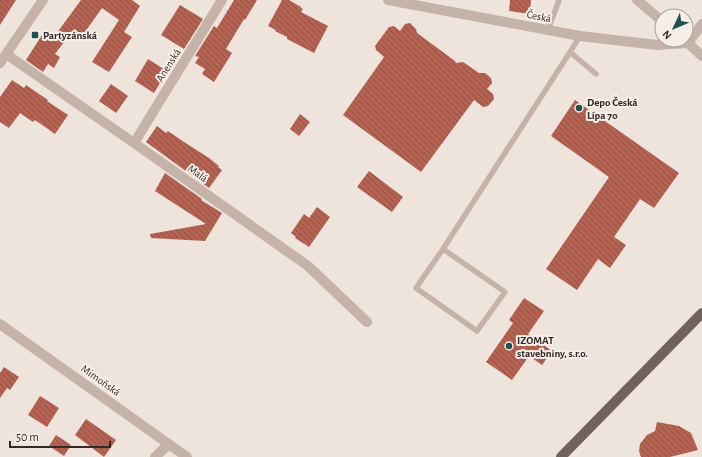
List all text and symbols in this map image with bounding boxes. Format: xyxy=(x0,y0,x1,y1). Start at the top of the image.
north arrow xyxy=(654,8,694,48)
street label: Česká xyxy=(526,9,552,24)
text: N xyxy=(661,28,674,41)
marker: Partyzánská xyxy=(30,30,40,40)
place label: Partyzánská xyxy=(43,30,98,41)
street label: Anenská xyxy=(154,47,183,84)
place label: Depo Česká Lípa 70 xyxy=(587,96,638,121)
marker: Depo Česká Lípa 70 xyxy=(574,103,584,113)
street label: Malá xyxy=(186,163,210,184)
place label: IZOMAT stavebniny, s.r.o. xyxy=(517,335,588,359)
marker: IZOMAT stavebniny, s.r.o. xyxy=(504,341,514,351)
street label: Mimoňská xyxy=(79,363,122,398)
scale bar xyxy=(10,423,110,449)
text: 50 m xyxy=(16,431,39,443)

